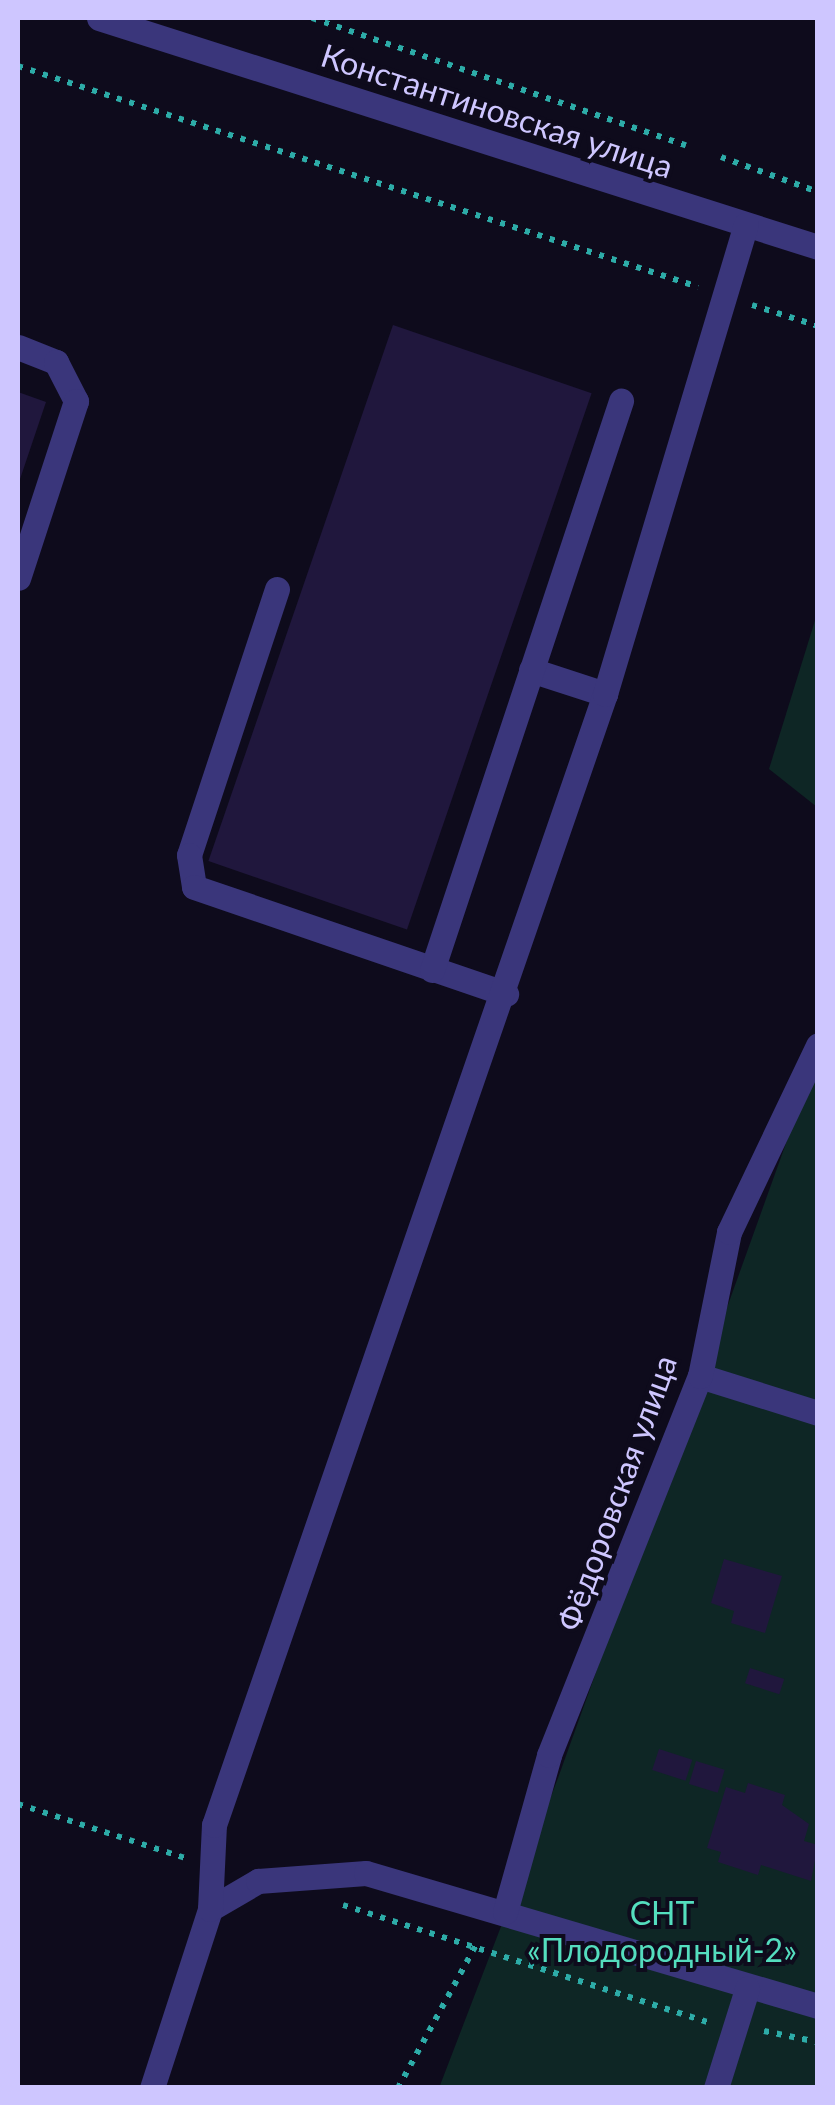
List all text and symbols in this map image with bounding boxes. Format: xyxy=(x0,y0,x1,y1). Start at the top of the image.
street label: Константиновская улица xyxy=(316,36,678,186)
street label: Фёдоровская улица xyxy=(549,1350,685,1636)
park label: СНТ «Плодородный-2» xyxy=(527,1895,797,1970)

